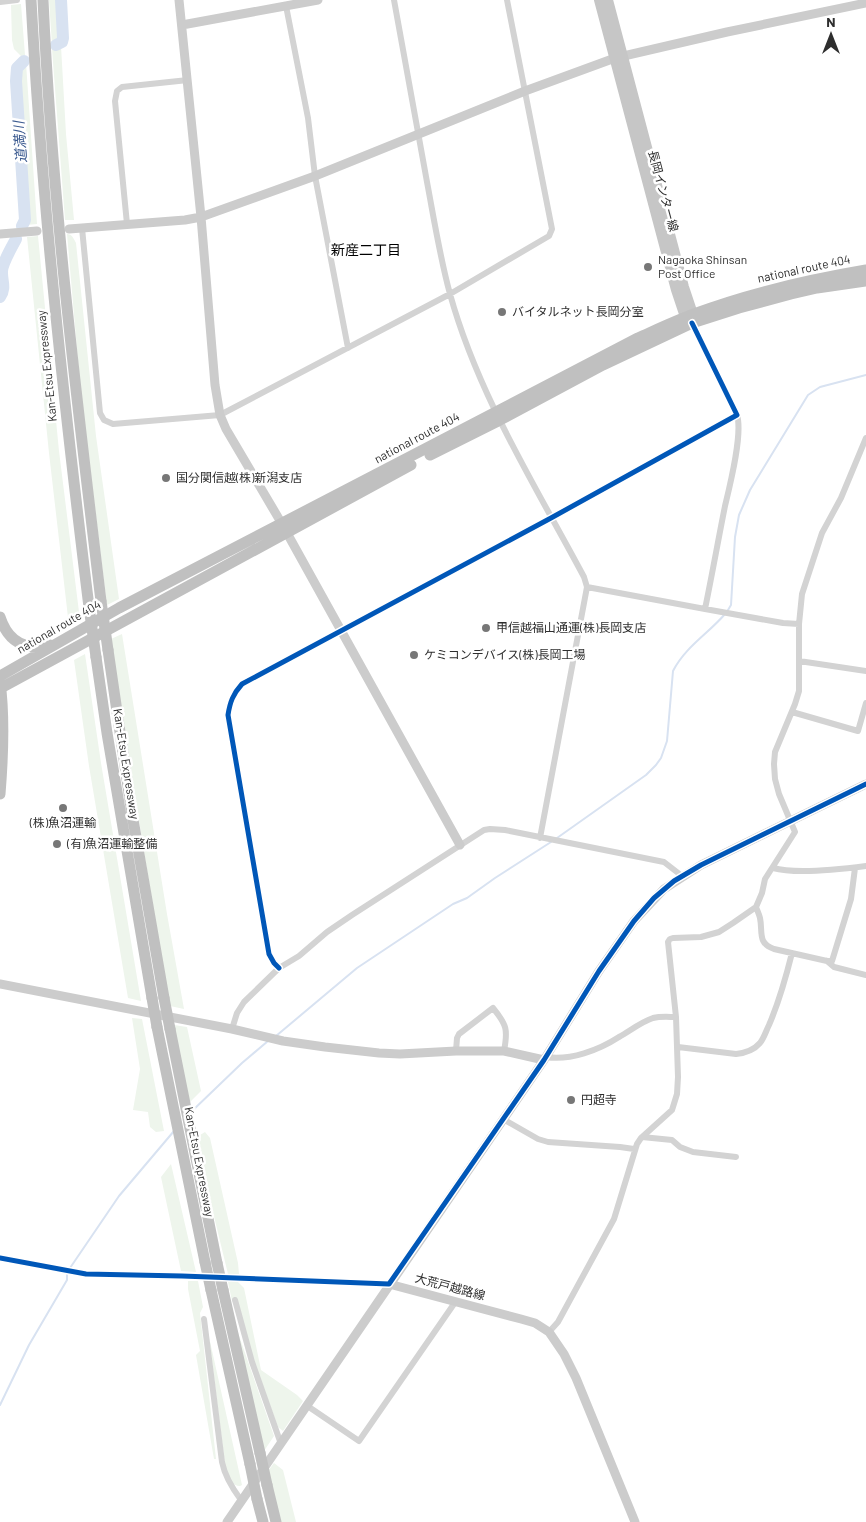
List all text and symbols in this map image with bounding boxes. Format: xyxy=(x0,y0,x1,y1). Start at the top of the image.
north arrow xyxy=(806,10,856,60)
text: N xyxy=(826,13,836,30)
water label: 道満川 xyxy=(9,118,29,164)
street label: 長岡インター線 xyxy=(646,148,682,233)
district label: 新産二丁目 xyxy=(331,241,401,258)
street label: national route 404 xyxy=(756,251,851,285)
place label: Nagaoka Shinsan Post Office xyxy=(658,252,747,280)
marker: Nagaoka Shinsan Post Office xyxy=(642,261,654,273)
place label: バイタルネット長岡分室 xyxy=(512,304,644,318)
marker: バイタルネット長岡分室 xyxy=(496,306,508,318)
street label: Kan-Etsu Expressway xyxy=(33,309,59,423)
street label: national route 404 xyxy=(371,409,462,465)
place label: 国分関信越(株)新潟支店 xyxy=(176,470,302,484)
marker: 国分関信越(株)新潟支店 xyxy=(160,472,172,484)
street label: national route 404 xyxy=(14,596,103,656)
place label: 甲信越福山通運(株)長岡支店 xyxy=(496,620,646,634)
marker: 甲信越福山通運(株)長岡支店 xyxy=(480,622,492,634)
place label: ケミコンデバイス(株)長岡工場 xyxy=(424,647,586,661)
marker: ケミコンデバイス(株)長岡工場 xyxy=(408,649,420,661)
street label: Kan-Etsu Expressway xyxy=(111,707,143,821)
marker: (株)魚沼運輸 xyxy=(57,802,69,814)
place label: (株)魚沼運輸 xyxy=(29,815,96,829)
place label: (有)魚沼運輸整備 xyxy=(66,836,157,850)
marker: (有)魚沼運輸整備 xyxy=(51,838,63,850)
place label: 円超寺 xyxy=(581,1092,617,1106)
marker: 円超寺 xyxy=(565,1094,577,1106)
street label: Kan-Etsu Expressway xyxy=(182,1105,218,1219)
street label: 大荒戸越路線 xyxy=(414,1270,487,1302)

